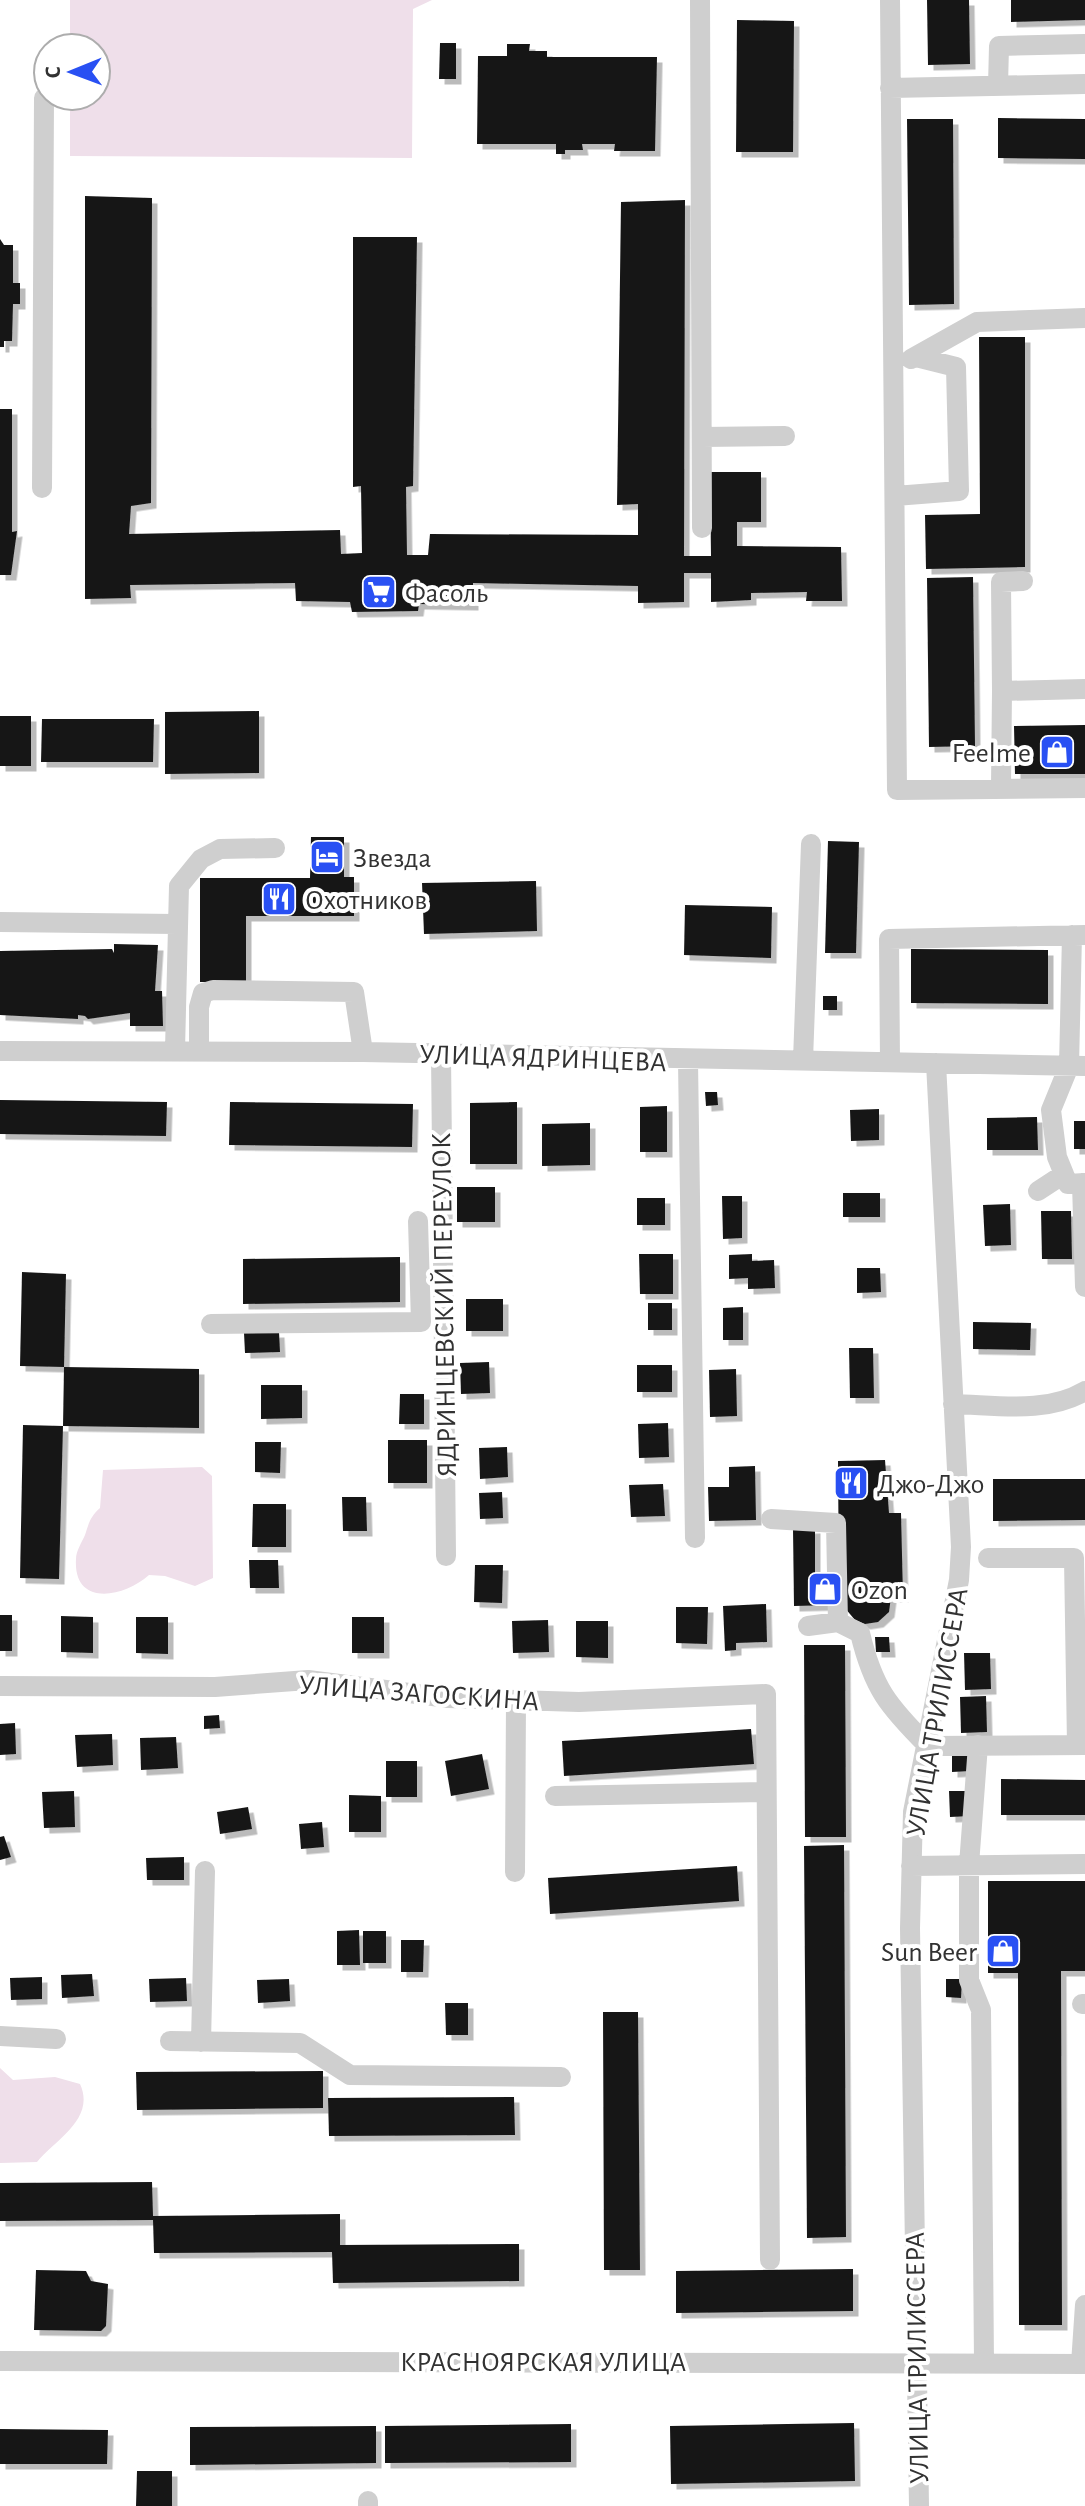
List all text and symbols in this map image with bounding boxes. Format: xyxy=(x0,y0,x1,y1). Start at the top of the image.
north arrow xyxy=(32,32,112,112)
text: С xyxy=(42,66,64,79)
supermarket icon: Фасоль xyxy=(360,573,398,611)
place label: Фасоль xyxy=(405,580,488,608)
shop icon: Feelme xyxy=(1038,733,1076,771)
place label: Feelme xyxy=(952,740,1031,768)
hotel icon: Звезда xyxy=(308,838,346,876)
place label: Звезда xyxy=(353,845,431,873)
restaurant icon: Охотников xyxy=(260,880,298,918)
place label: Охотников xyxy=(305,887,427,915)
street label: УЛИЦА ЯДРИНЦЕВА xyxy=(419,1041,667,1077)
street label: ЯДРИНЦЕВСКИЙ ПЕРЕУЛОК xyxy=(427,1133,462,1477)
restaurant icon: Джо-Джо xyxy=(832,1464,870,1502)
place label: Джо-Джо xyxy=(877,1471,984,1499)
shop icon: Ozon xyxy=(806,1570,844,1608)
place label: Ozon xyxy=(851,1577,908,1605)
street label: УЛИЦА ТРИЛИССЕРА xyxy=(902,1586,974,1839)
street label: УЛИЦА ЗАГОСКИНА xyxy=(298,1672,540,1716)
shop icon: Sun Beer xyxy=(984,1932,1022,1970)
place label: Sun Beer xyxy=(881,1939,977,1967)
street label: УЛИЦА ТРИЛИССЕРА xyxy=(902,2232,934,2484)
street label: КРАСНОЯРСКАЯ УЛИЦА xyxy=(400,2349,686,2377)

